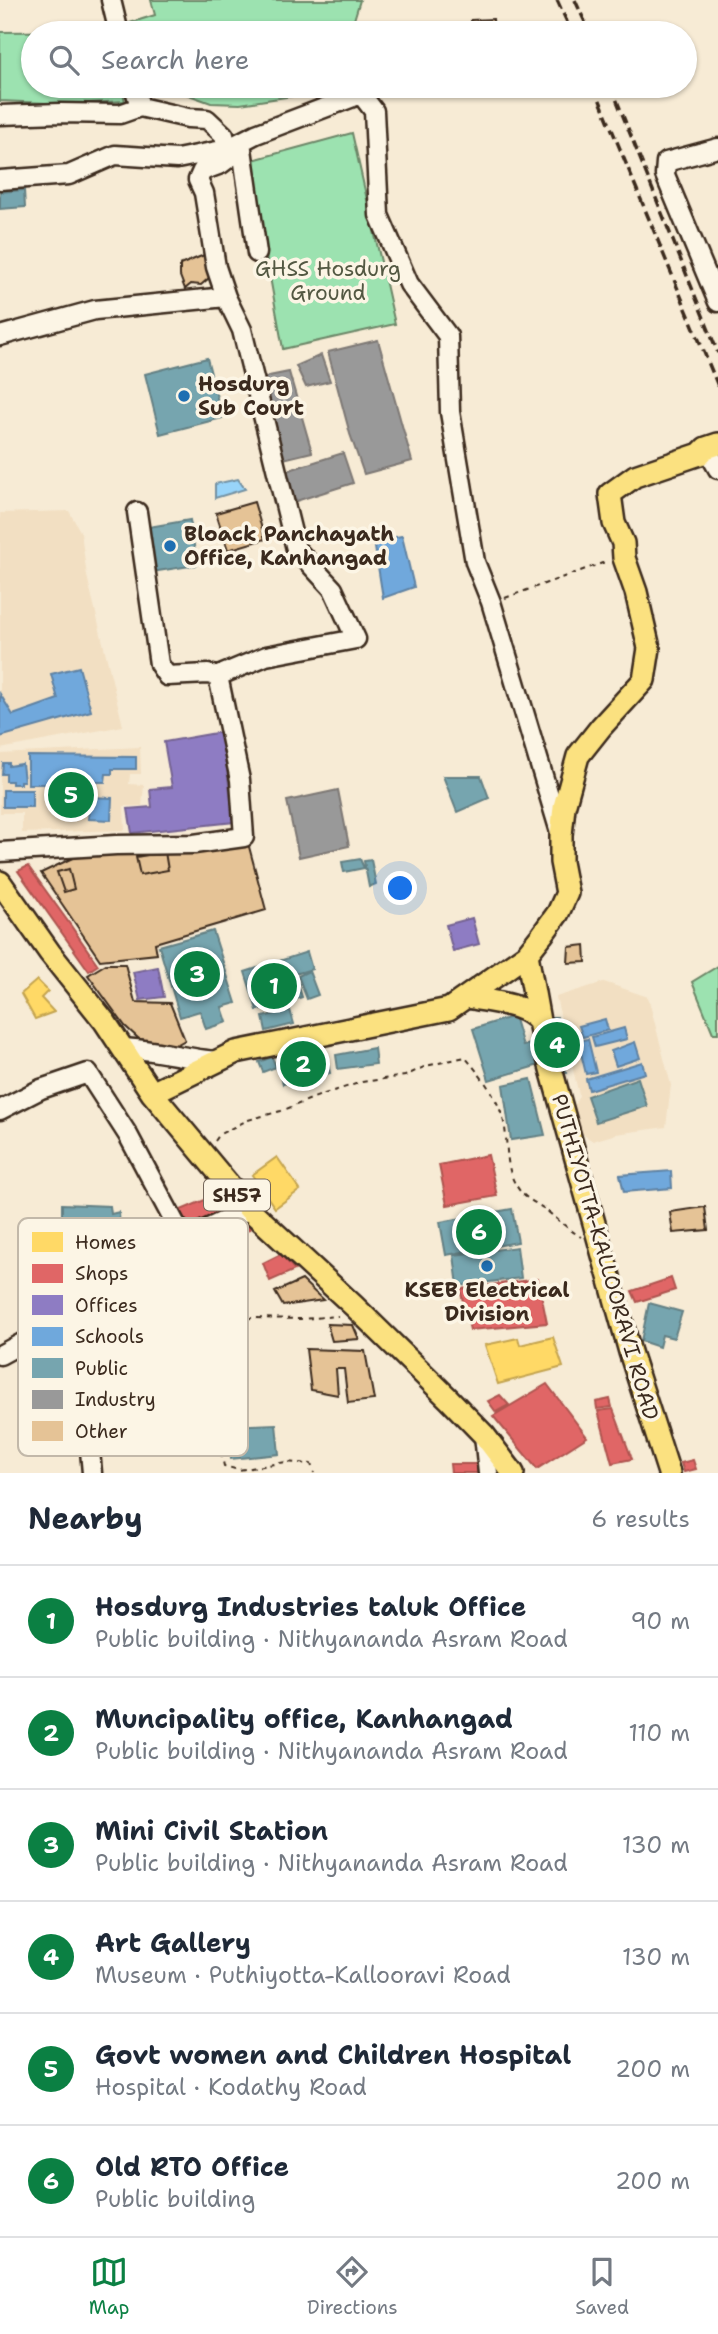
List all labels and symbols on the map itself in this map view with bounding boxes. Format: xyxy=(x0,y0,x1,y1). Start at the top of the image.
park label: GHSS Hosdurg Ground xyxy=(255,255,401,307)
place label: Hosdurg Sub Court xyxy=(198,370,304,422)
marker: Hosdurg Sub Court xyxy=(176,388,192,404)
place label: Bloack Panchayath Office, Kanhangad xyxy=(184,520,394,572)
marker: Bloack Panchayath Office, Kanhangad xyxy=(162,538,178,554)
pin: 5 xyxy=(48,769,94,821)
your location xyxy=(383,871,417,905)
pin: 3 xyxy=(174,948,220,1000)
pin: 1 xyxy=(251,960,297,1012)
pin: 4 xyxy=(534,1019,580,1071)
pin: 2 xyxy=(280,1038,326,1090)
street label: PUTHIYOTTA-KALLOORAVI ROAD xyxy=(545,1091,665,1423)
road number: SH57 xyxy=(204,1180,270,1210)
pin: 6 xyxy=(456,1206,502,1258)
legend xyxy=(18,1218,248,1456)
text: Homes xyxy=(75,1230,136,1255)
marker: KSEB Electrical Division xyxy=(479,1258,495,1274)
text: Shops xyxy=(75,1261,129,1286)
place label: KSEB Electrical Division xyxy=(404,1276,570,1328)
text: Offices xyxy=(75,1293,138,1318)
text: Schools xyxy=(75,1324,144,1349)
text: Public xyxy=(75,1356,128,1381)
text: Industry xyxy=(75,1387,156,1412)
text: Other xyxy=(75,1419,128,1444)

